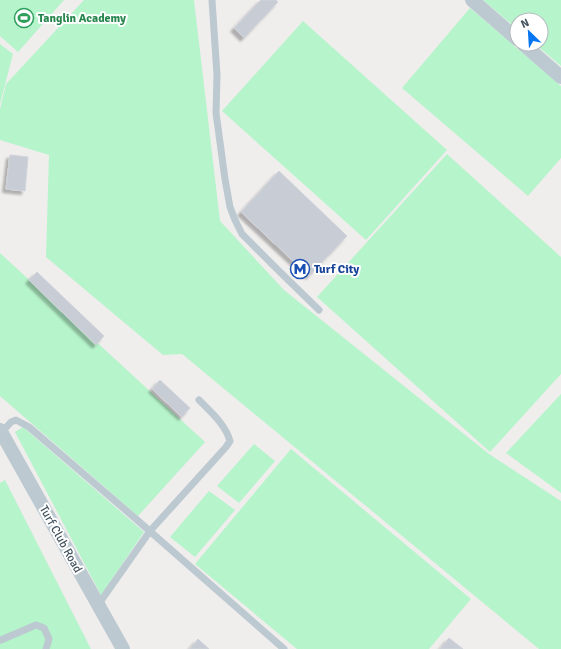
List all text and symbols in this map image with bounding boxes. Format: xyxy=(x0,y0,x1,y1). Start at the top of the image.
sports icon: Tanglin Academy xyxy=(13,7,35,29)
place label: Tanglin Academy xyxy=(38,11,126,26)
north arrow xyxy=(509,12,549,52)
text: N xyxy=(519,16,531,31)
metro station icon: Turf City xyxy=(289,258,311,280)
place label: Turf City xyxy=(314,262,359,277)
street label: Turf Club Road xyxy=(36,503,85,576)

